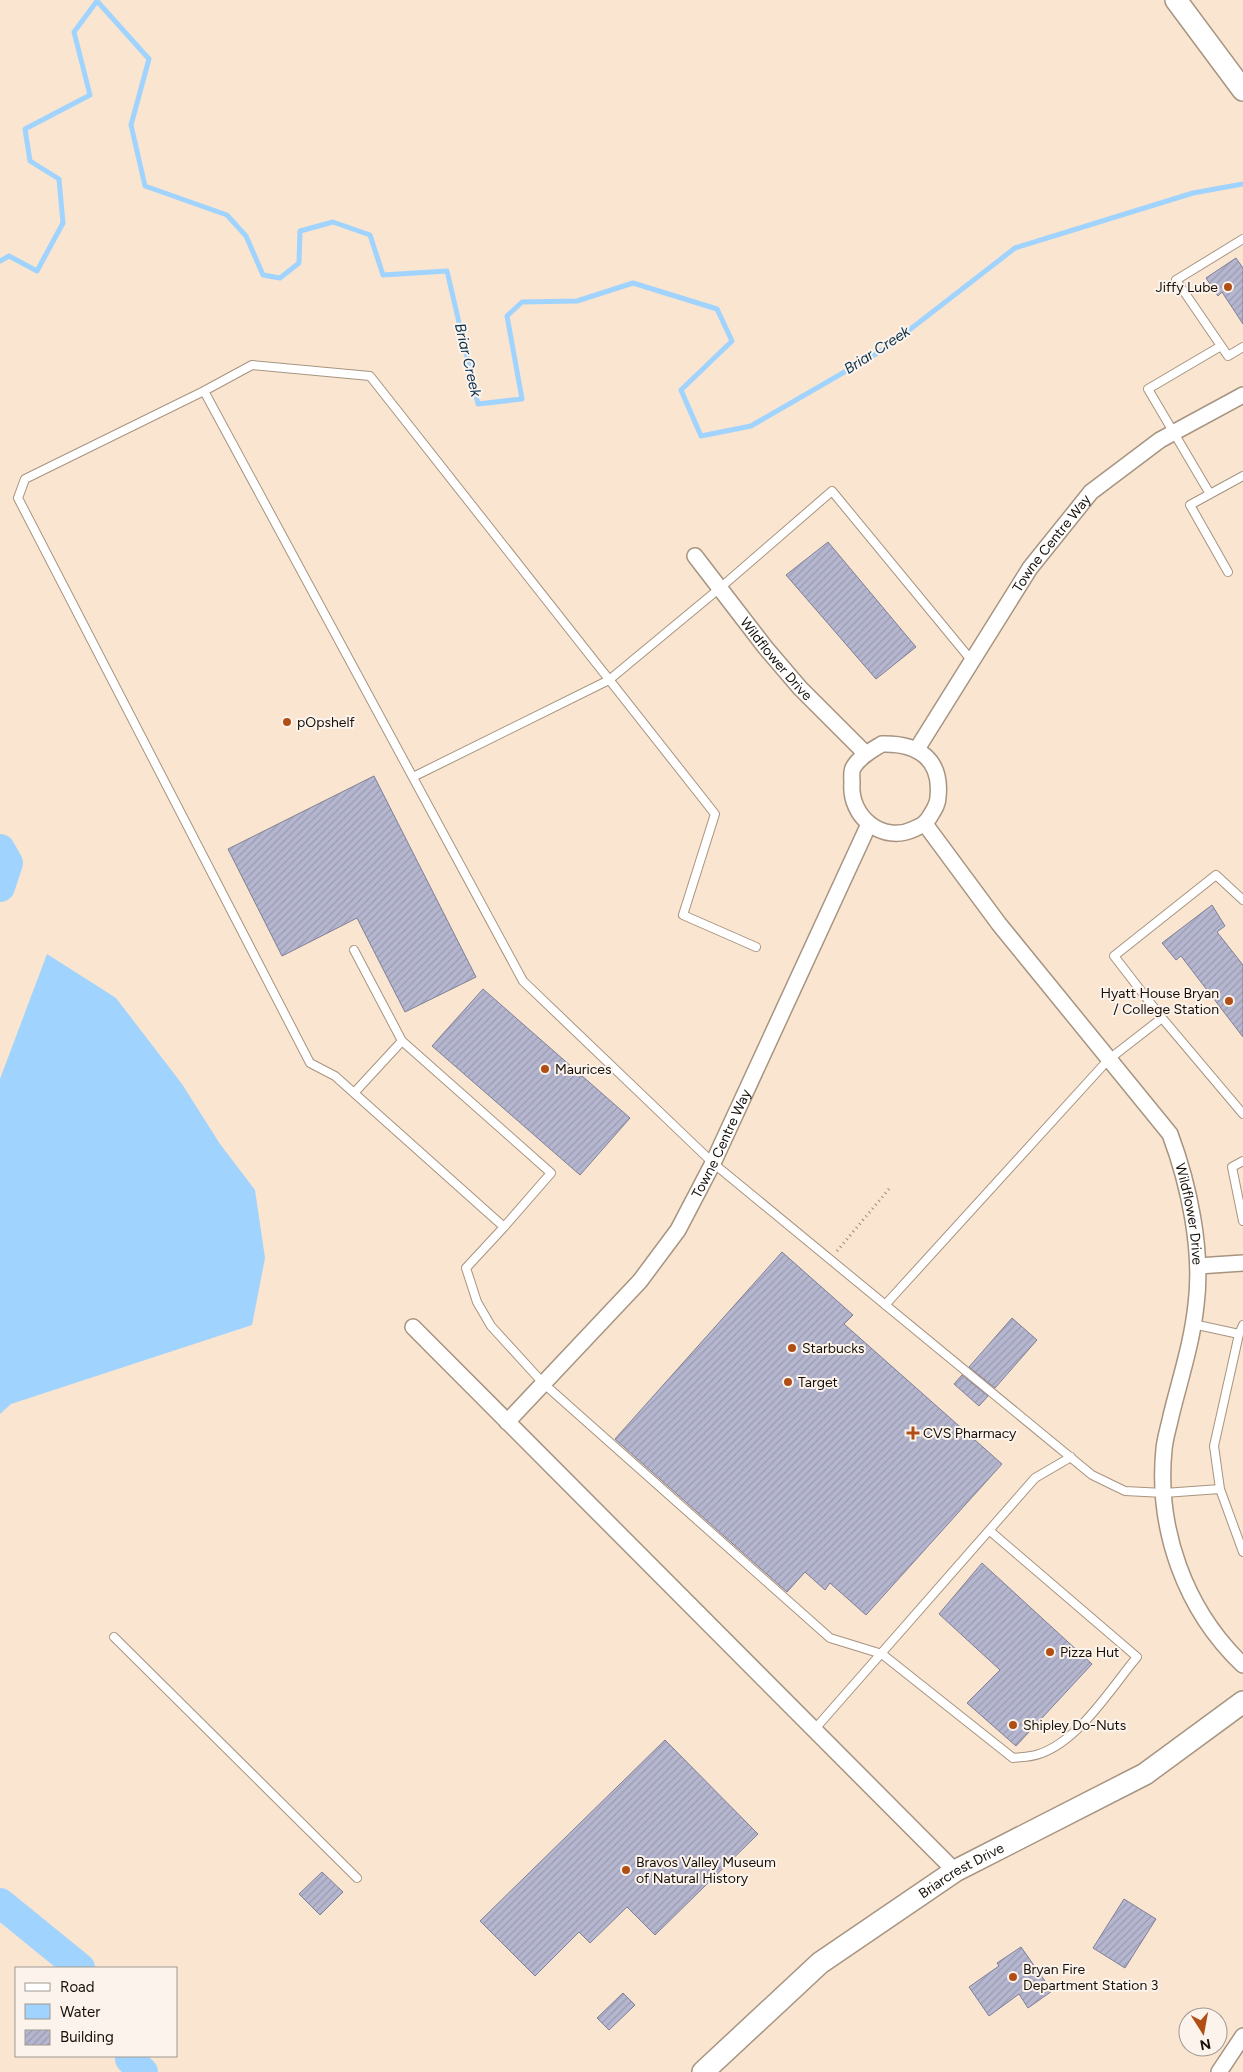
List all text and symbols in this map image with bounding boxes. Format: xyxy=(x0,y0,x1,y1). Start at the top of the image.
place label: Jiffy Lube xyxy=(1155,279,1218,296)
marker: Jiffy Lube xyxy=(1222,281,1234,293)
water label: Briar Creek xyxy=(451,321,485,399)
water label: Briar Creek xyxy=(841,322,914,378)
street label: Towne Centre Way xyxy=(1009,490,1095,595)
street label: Wildflower Drive xyxy=(737,614,816,704)
place label: pOpshelf xyxy=(297,714,355,731)
marker: pOpshelf xyxy=(281,716,293,728)
place label: Hyatt House Bryan / College Station xyxy=(1101,985,1219,1018)
marker: Hyatt House Bryan / College Station xyxy=(1223,995,1235,1007)
place label: Maurices xyxy=(555,1061,612,1078)
marker: Maurices xyxy=(539,1063,551,1075)
street label: Towne Centre Way xyxy=(688,1086,755,1201)
street label: Wildflower Drive xyxy=(1172,1161,1206,1266)
place label: Starbucks xyxy=(802,1340,865,1357)
marker: Starbucks xyxy=(786,1342,798,1354)
place label: Target xyxy=(798,1374,838,1391)
marker: Target xyxy=(782,1376,794,1388)
place label: CVS Pharmacy xyxy=(923,1425,1017,1442)
marker: CVS Pharmacy xyxy=(907,1427,919,1439)
place label: Pizza Hut xyxy=(1060,1644,1119,1661)
marker: Pizza Hut xyxy=(1044,1646,1056,1658)
place label: Shipley Do-Nuts xyxy=(1023,1717,1126,1734)
marker: Shipley Do-Nuts xyxy=(1007,1719,1019,1731)
street label: Briarcrest Drive xyxy=(915,1839,1007,1902)
place label: Bravos Valley Museum of Natural History xyxy=(636,1854,776,1887)
marker: Bravos Valley Museum of Natural History xyxy=(620,1864,632,1876)
place label: Bryan Fire Department Station 3 xyxy=(1023,1961,1158,1994)
legend xyxy=(15,1967,178,2057)
marker: Bryan Fire Department Station 3 xyxy=(1007,1971,1019,1983)
text: Road xyxy=(60,1978,95,1996)
text: Water xyxy=(60,2003,100,2021)
north arrow xyxy=(1178,2007,1228,2057)
text: Building xyxy=(60,2028,114,2046)
text: N xyxy=(1198,2035,1212,2054)

